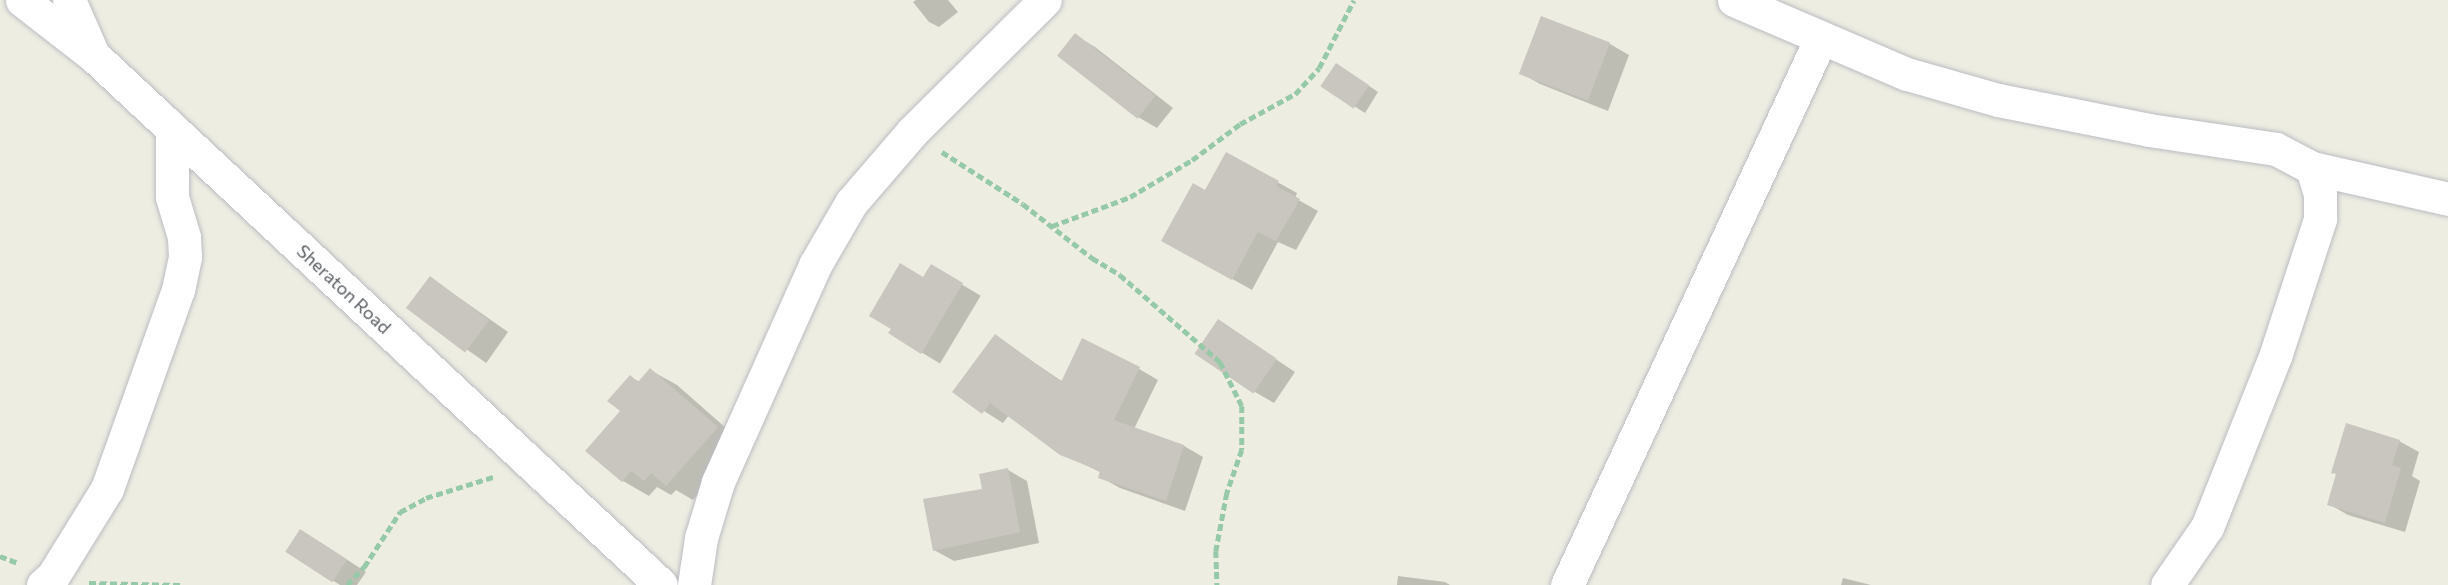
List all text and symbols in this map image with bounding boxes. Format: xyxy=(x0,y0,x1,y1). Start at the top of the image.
street label: Sheraton Road xyxy=(293,240,395,338)

